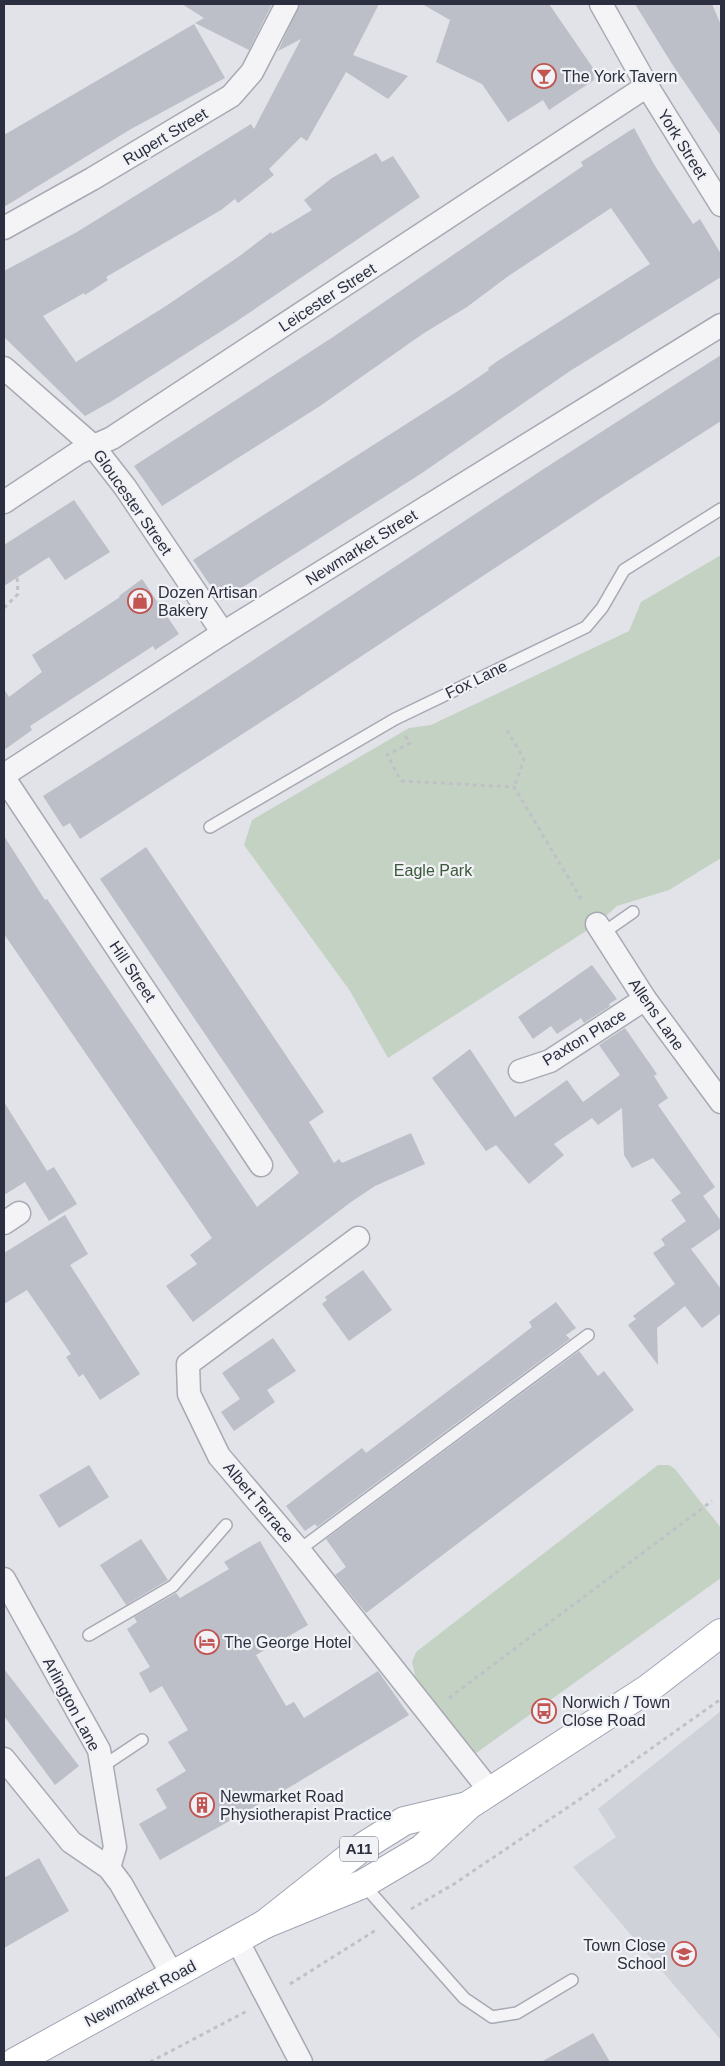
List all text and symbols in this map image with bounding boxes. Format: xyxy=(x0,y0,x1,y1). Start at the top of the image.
bar icon: The York Tavern xyxy=(531,63,557,89)
place label: The York Tavern xyxy=(562,68,677,85)
street label: Rupert Street xyxy=(120,104,211,168)
street label: York Street xyxy=(655,106,711,183)
street label: Leicester Street xyxy=(276,259,379,335)
street label: Gloucester Street xyxy=(90,446,176,559)
street label: Newmarket Street xyxy=(302,506,421,589)
place label: Dozen Artisan Bakery xyxy=(158,584,258,619)
shop icon: Dozen Artisan Bakery xyxy=(127,588,153,614)
street label: Fox Lane xyxy=(443,657,510,702)
park label: Eagle Park xyxy=(394,862,473,879)
street label: Hill Street xyxy=(106,938,159,1005)
street label: Allens Lane xyxy=(626,975,688,1053)
street label: Paxton Place xyxy=(539,1006,629,1069)
street label: Albert Terrace xyxy=(220,1459,297,1546)
hotel icon: The George Hotel xyxy=(194,1629,220,1655)
place label: The George Hotel xyxy=(224,1634,351,1651)
street label: Arlington Lane xyxy=(40,1655,103,1754)
place label: Norwich / Town Close Road xyxy=(562,1694,670,1729)
bus stop icon: Norwich / Town Close Road xyxy=(531,1698,557,1724)
place label: Newmarket Road Physiotherapist Practice xyxy=(220,1788,392,1823)
building icon: Newmarket Road Physiotherapist Practice xyxy=(189,1792,215,1818)
road number: A11 xyxy=(340,1836,378,1862)
place label: Town Close School xyxy=(583,1937,666,1972)
school or university icon: Town Close School xyxy=(671,1941,697,1967)
street label: Newmarket Road xyxy=(82,1957,199,2030)

